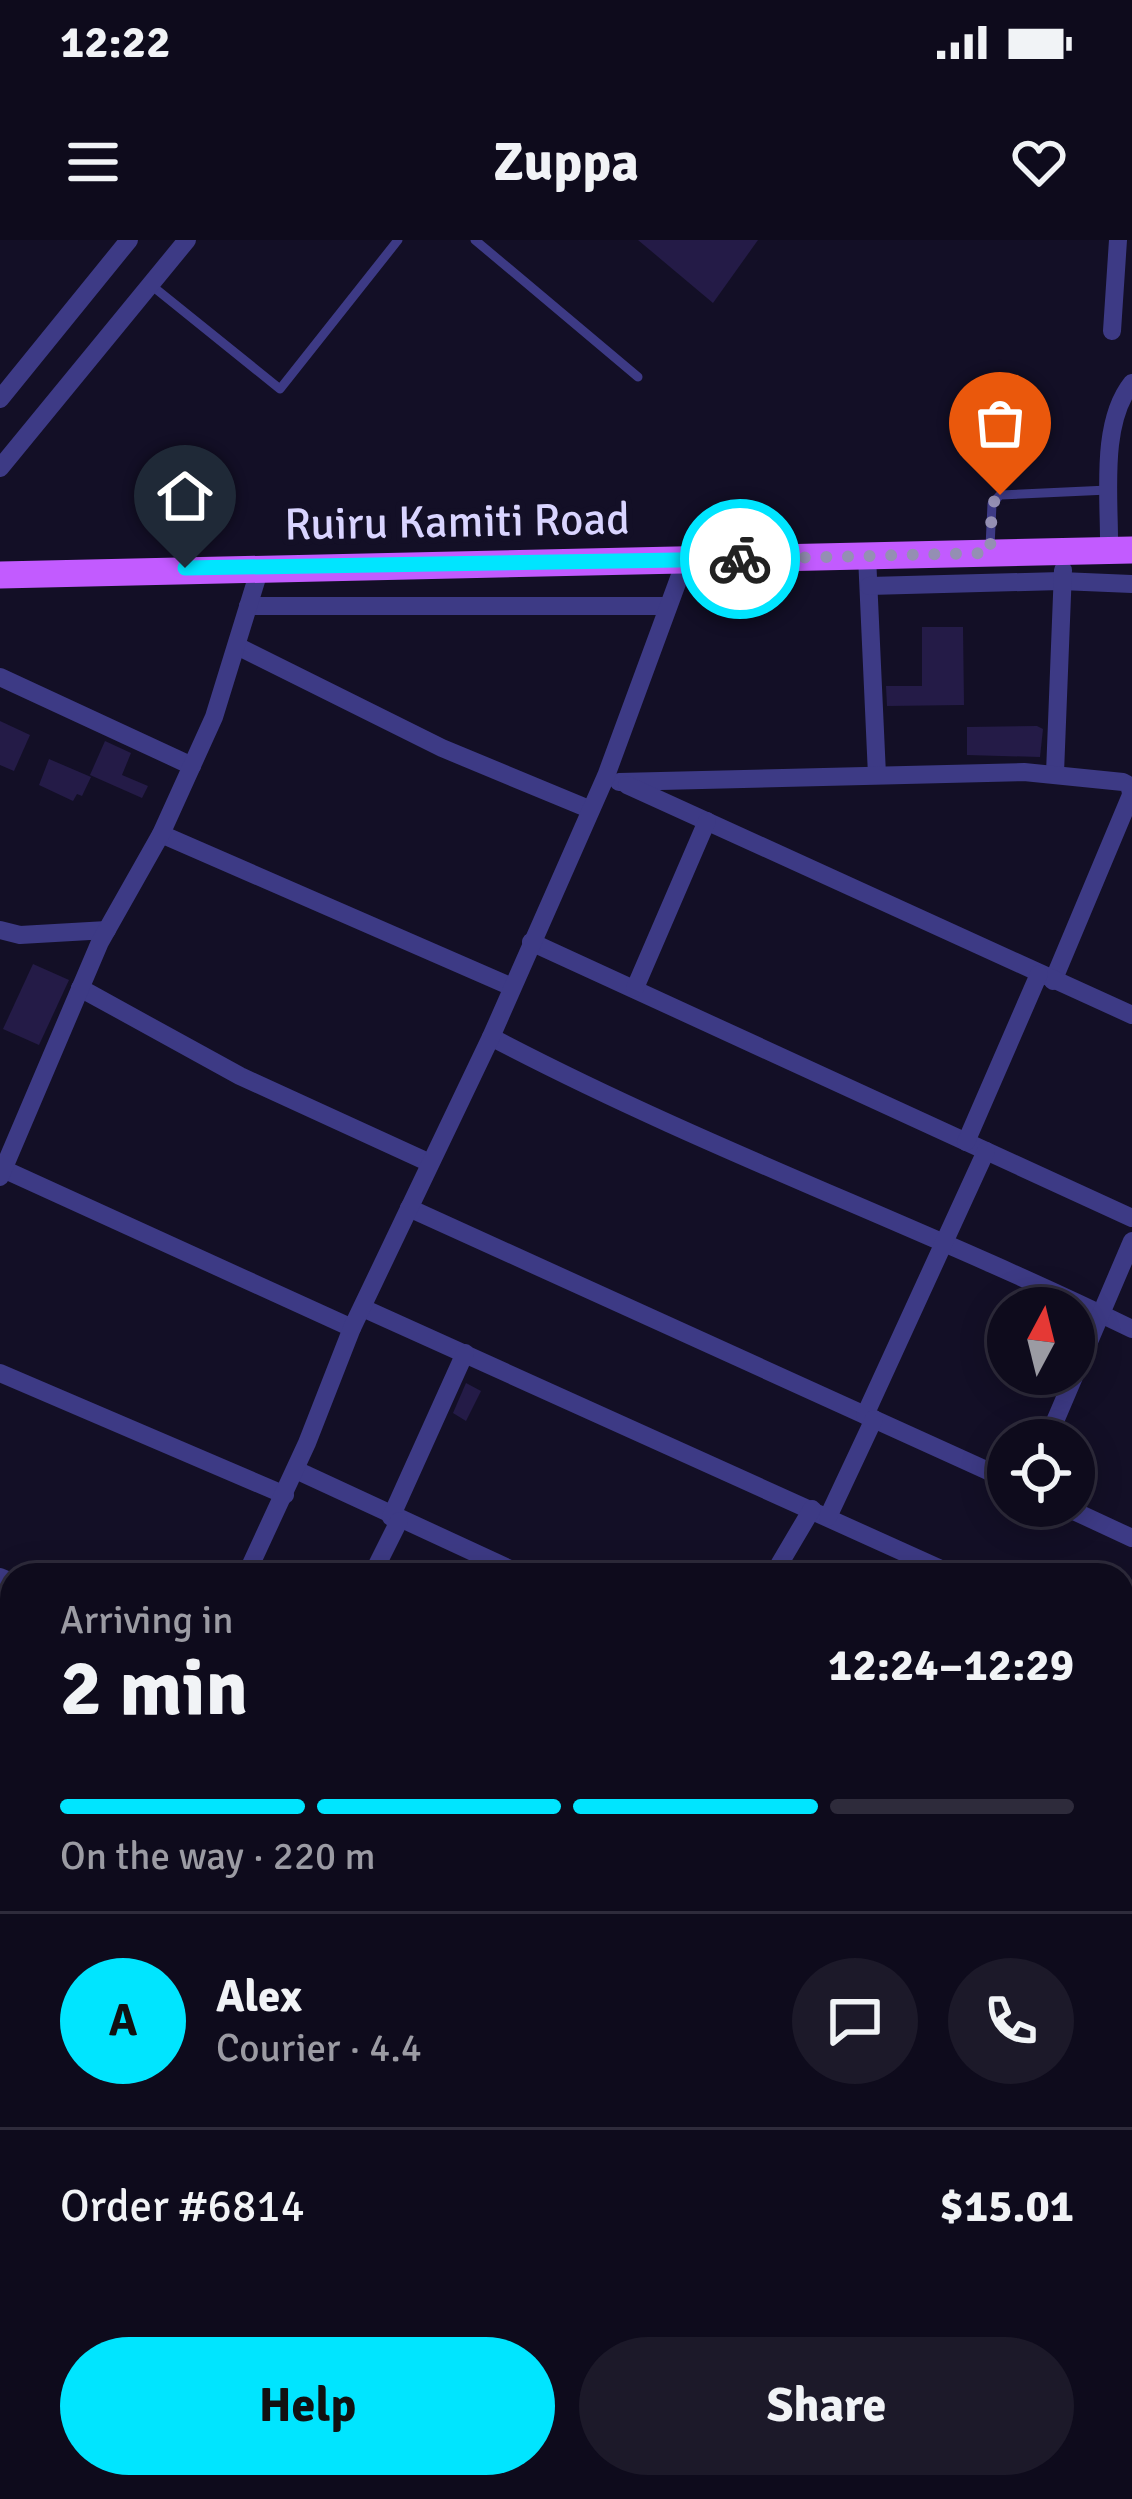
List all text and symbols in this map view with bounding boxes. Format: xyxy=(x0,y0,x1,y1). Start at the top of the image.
text: 12:22 xyxy=(60,15,170,70)
icon: menu xyxy=(60,129,126,195)
text: Zuppa xyxy=(493,129,639,196)
icon: heart xyxy=(1006,129,1072,195)
pin xyxy=(949,372,1051,495)
icon: bag xyxy=(967,390,1033,456)
pin xyxy=(134,445,236,568)
icon: home xyxy=(152,463,218,529)
street label: Ruiru Kamiti Road xyxy=(284,491,630,553)
courier xyxy=(680,499,800,619)
icon: bike xyxy=(707,526,773,592)
north arrow xyxy=(987,1287,1095,1395)
map controls xyxy=(987,1287,1095,1527)
button: locate xyxy=(987,1419,1095,1527)
text: Arriving in xyxy=(60,1596,234,1644)
text: 12:24–12:29 xyxy=(828,1638,1074,1693)
text: 2 min xyxy=(60,1641,248,1737)
text: On the way · 220 m xyxy=(60,1832,376,1880)
button: chat xyxy=(792,1958,918,2084)
button: phone xyxy=(948,1958,1074,2084)
text: Alex xyxy=(216,1969,302,2024)
text: A xyxy=(109,1993,137,2048)
text: Courier · 4.4 xyxy=(216,2024,422,2072)
text: Order #6814 xyxy=(60,2179,305,2234)
text: $15.01 xyxy=(940,2179,1074,2234)
button: Help xyxy=(60,2337,555,2475)
button: Share xyxy=(579,2337,1074,2475)

